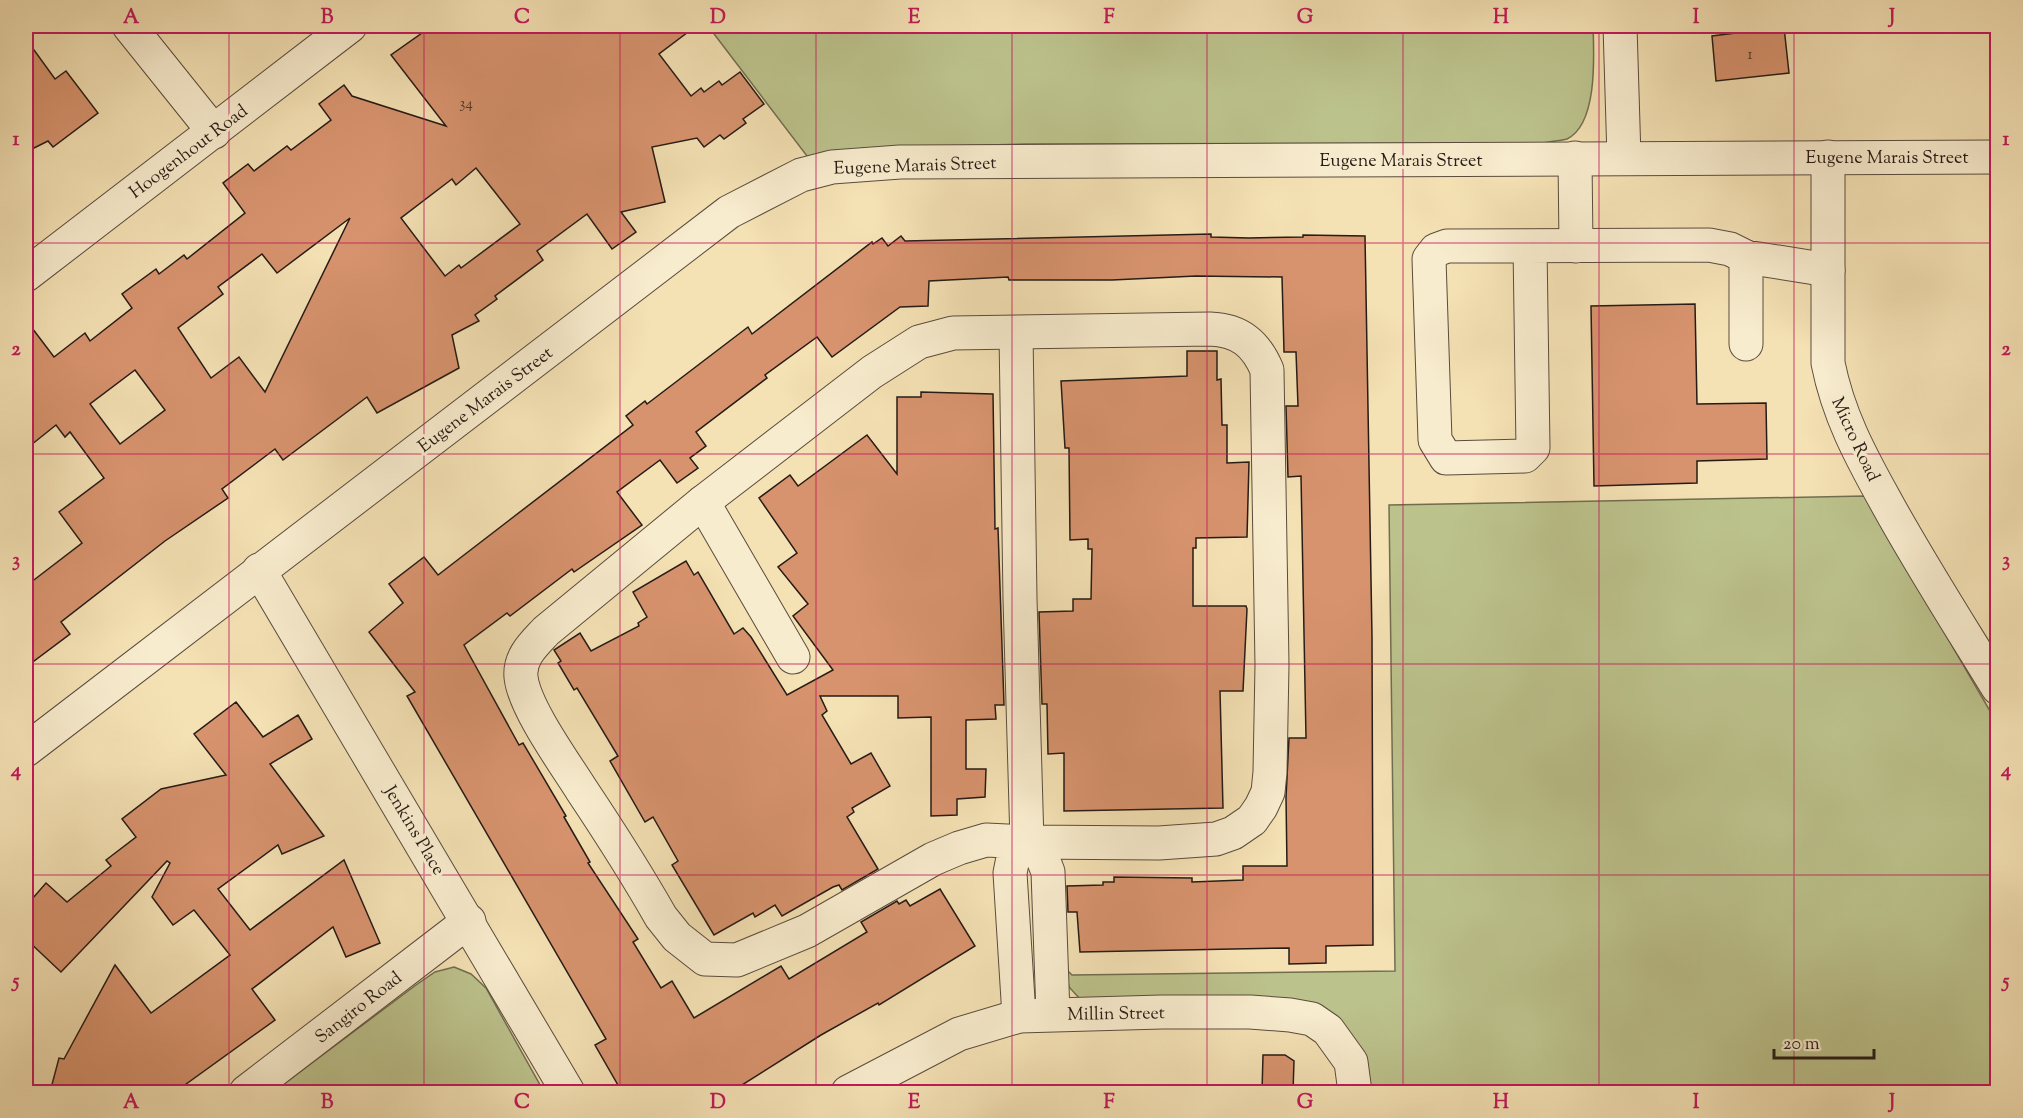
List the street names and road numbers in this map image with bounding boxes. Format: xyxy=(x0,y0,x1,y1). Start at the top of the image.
street label: Hoogenhout Road xyxy=(124,99,254,206)
street label: Eugene Marais Street xyxy=(1805,146,1969,172)
street label: Eugene Marais Street xyxy=(1319,149,1483,175)
street label: Eugene Marais Street xyxy=(833,151,997,183)
street label: Eugene Marais Street xyxy=(413,341,559,460)
street label: Micro Road xyxy=(1823,393,1885,486)
street label: Jenkins Place xyxy=(376,780,450,881)
street label: Sangiro Road xyxy=(310,966,408,1051)
street label: Millin Street xyxy=(1067,1001,1165,1029)

